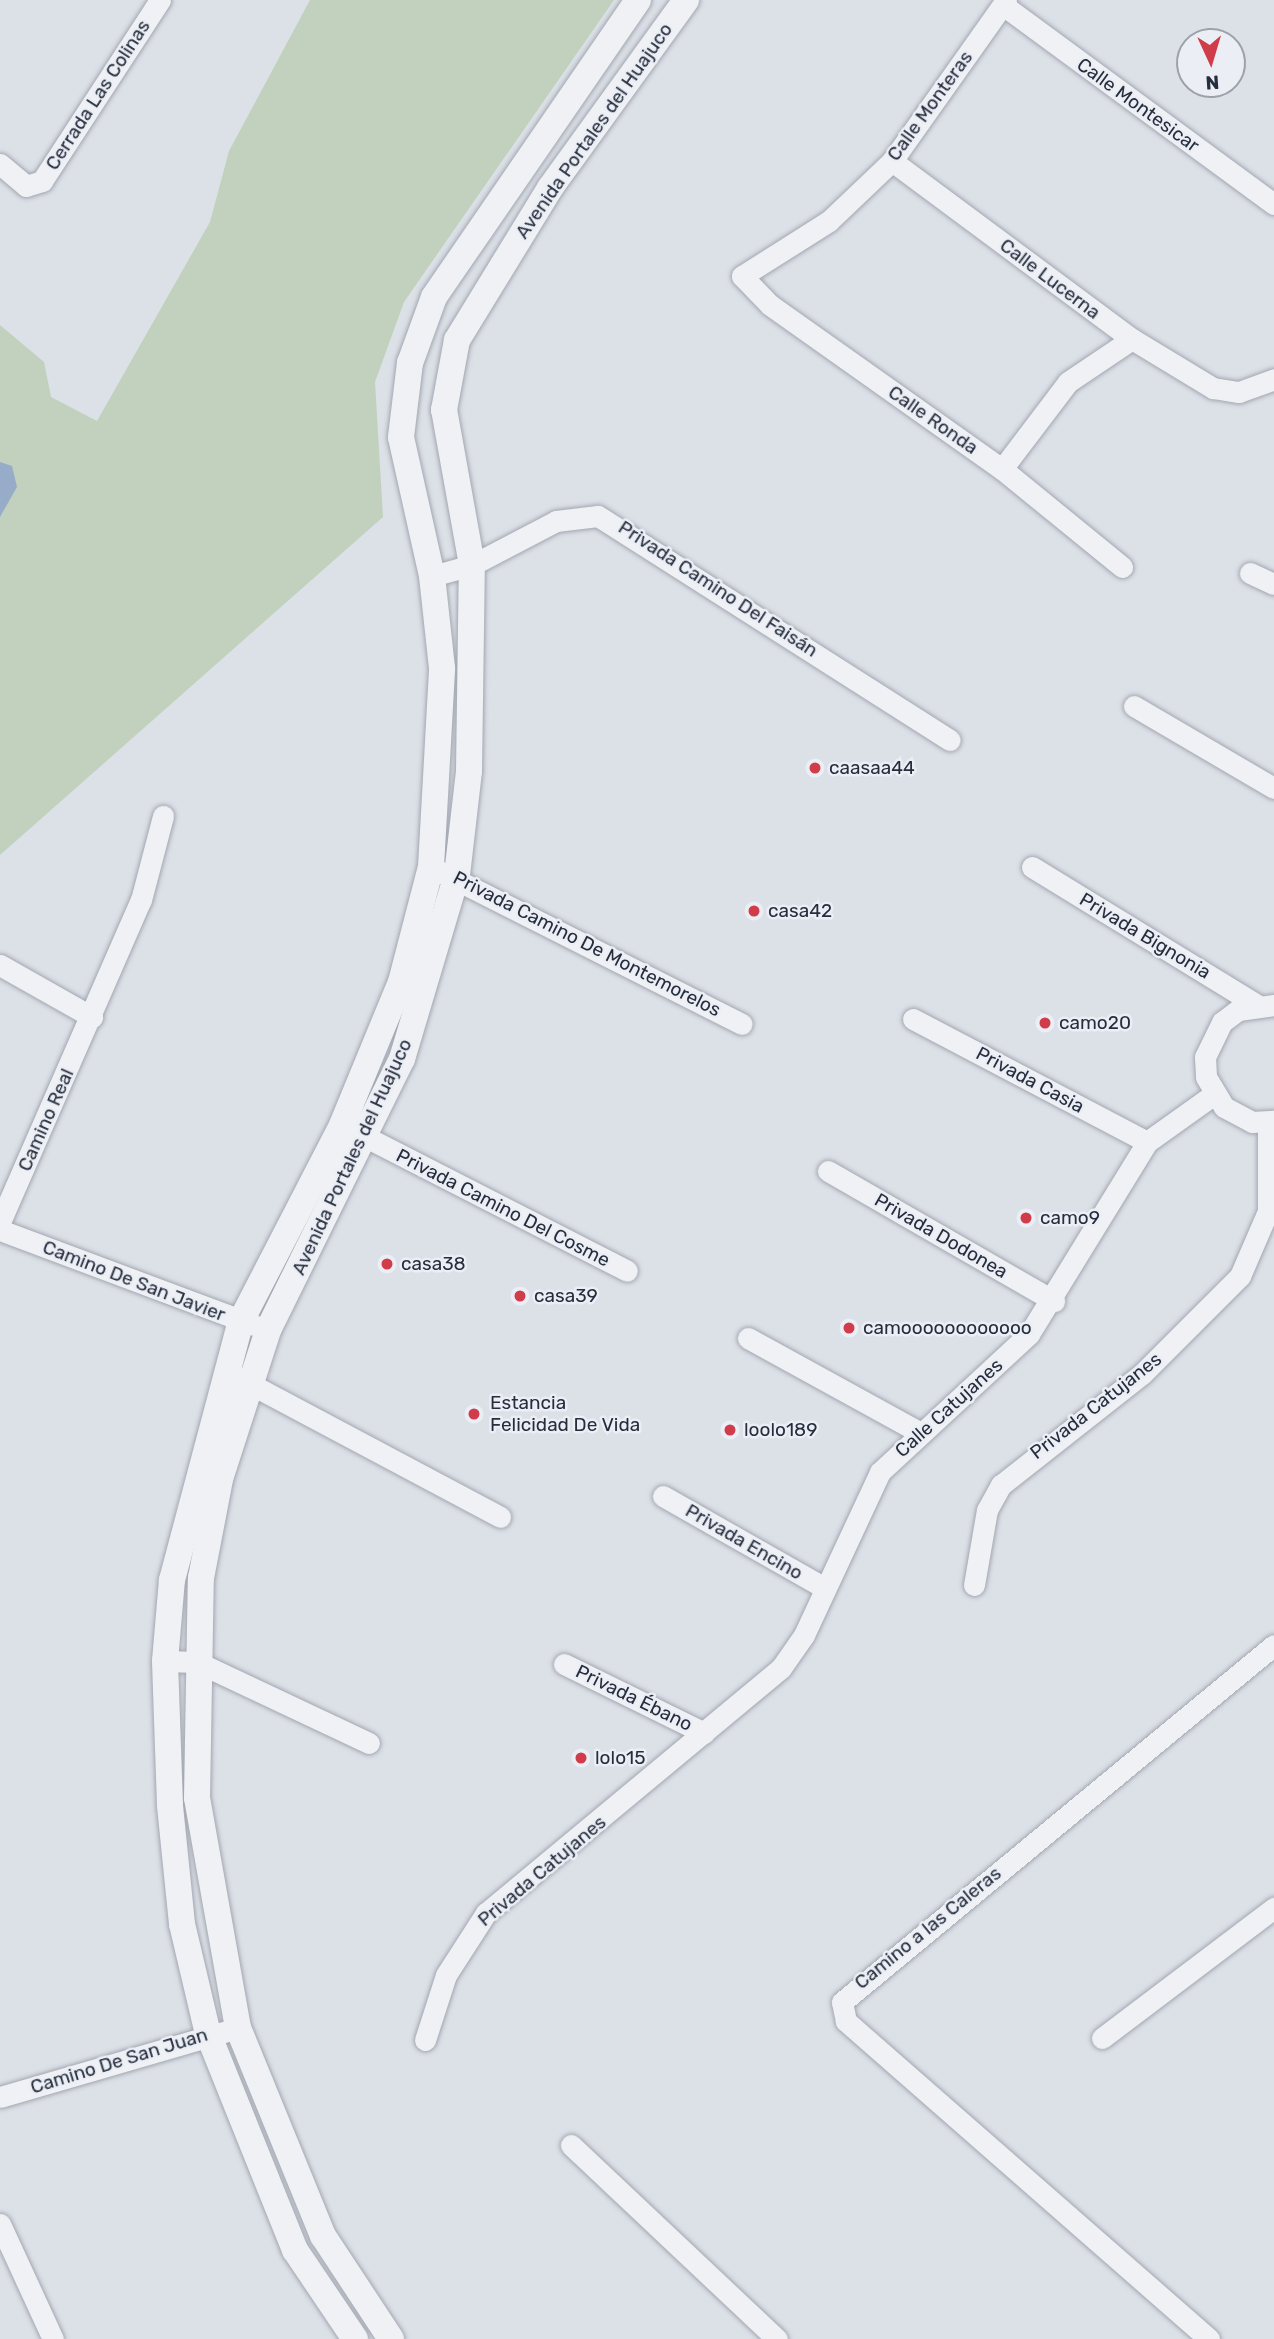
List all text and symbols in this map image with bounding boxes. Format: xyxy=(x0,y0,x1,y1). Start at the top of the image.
street label: Cerrada Las Colinas xyxy=(41,16,155,174)
street label: Avenida Portales del Huajuco xyxy=(511,19,677,243)
north arrow xyxy=(1176,28,1246,98)
street label: Calle Monteras xyxy=(882,47,978,165)
street label: Calle Montesicar xyxy=(1072,53,1204,157)
text: N xyxy=(1205,71,1220,94)
street label: Calle Lucerna xyxy=(995,234,1105,324)
street label: Calle Ronda xyxy=(884,381,982,459)
street label: Privada Camino Del Faisán xyxy=(614,516,822,662)
place label: caasaa44 xyxy=(829,757,915,779)
marker: caasaa44 xyxy=(807,760,823,776)
street label: Privada Camino De Montemorelos xyxy=(449,866,725,1022)
street label: Privada Bignonia xyxy=(1075,888,1215,984)
place label: casa42 xyxy=(768,900,832,922)
marker: casa42 xyxy=(746,903,762,919)
place label: camo20 xyxy=(1059,1012,1131,1034)
marker: camo20 xyxy=(1037,1015,1053,1031)
street label: Avenida Portales del Huajuco xyxy=(287,1035,417,1279)
street label: Privada Casia xyxy=(972,1042,1088,1118)
street label: Camino Real xyxy=(13,1065,79,1175)
street label: Privada Camino Del Cosme xyxy=(392,1144,614,1272)
street label: Privada Dodonea xyxy=(870,1189,1012,1283)
place label: camo9 xyxy=(1040,1207,1100,1229)
marker: camo9 xyxy=(1018,1210,1034,1226)
street label: Camino De San Javier xyxy=(39,1236,229,1326)
place label: casa38 xyxy=(401,1253,466,1275)
marker: casa38 xyxy=(379,1256,395,1272)
place label: casa39 xyxy=(534,1285,598,1307)
marker: casa39 xyxy=(512,1288,528,1304)
place label: camoooooooooooo xyxy=(863,1317,1032,1339)
marker: camoooooooooooo xyxy=(841,1320,857,1336)
street label: Privada Catujanes xyxy=(1026,1348,1166,1464)
street label: Calle Catujanes xyxy=(891,1354,1007,1462)
place label: Estancia Felicidad De Vida xyxy=(490,1392,641,1436)
marker: Estancia Felicidad De Vida xyxy=(464,1404,484,1424)
place label: loolo189 xyxy=(744,1419,817,1441)
marker: loolo189 xyxy=(722,1422,738,1438)
street label: Privada Encino xyxy=(681,1499,807,1585)
street label: Privada Ébano xyxy=(572,1660,696,1736)
place label: lolo15 xyxy=(595,1747,645,1769)
marker: lolo15 xyxy=(573,1750,589,1766)
street label: Privada Catujanes xyxy=(473,1811,611,1931)
street label: Camino a las Caleras xyxy=(850,1862,1006,1994)
street label: Camino De San Juan xyxy=(28,2023,210,2099)

